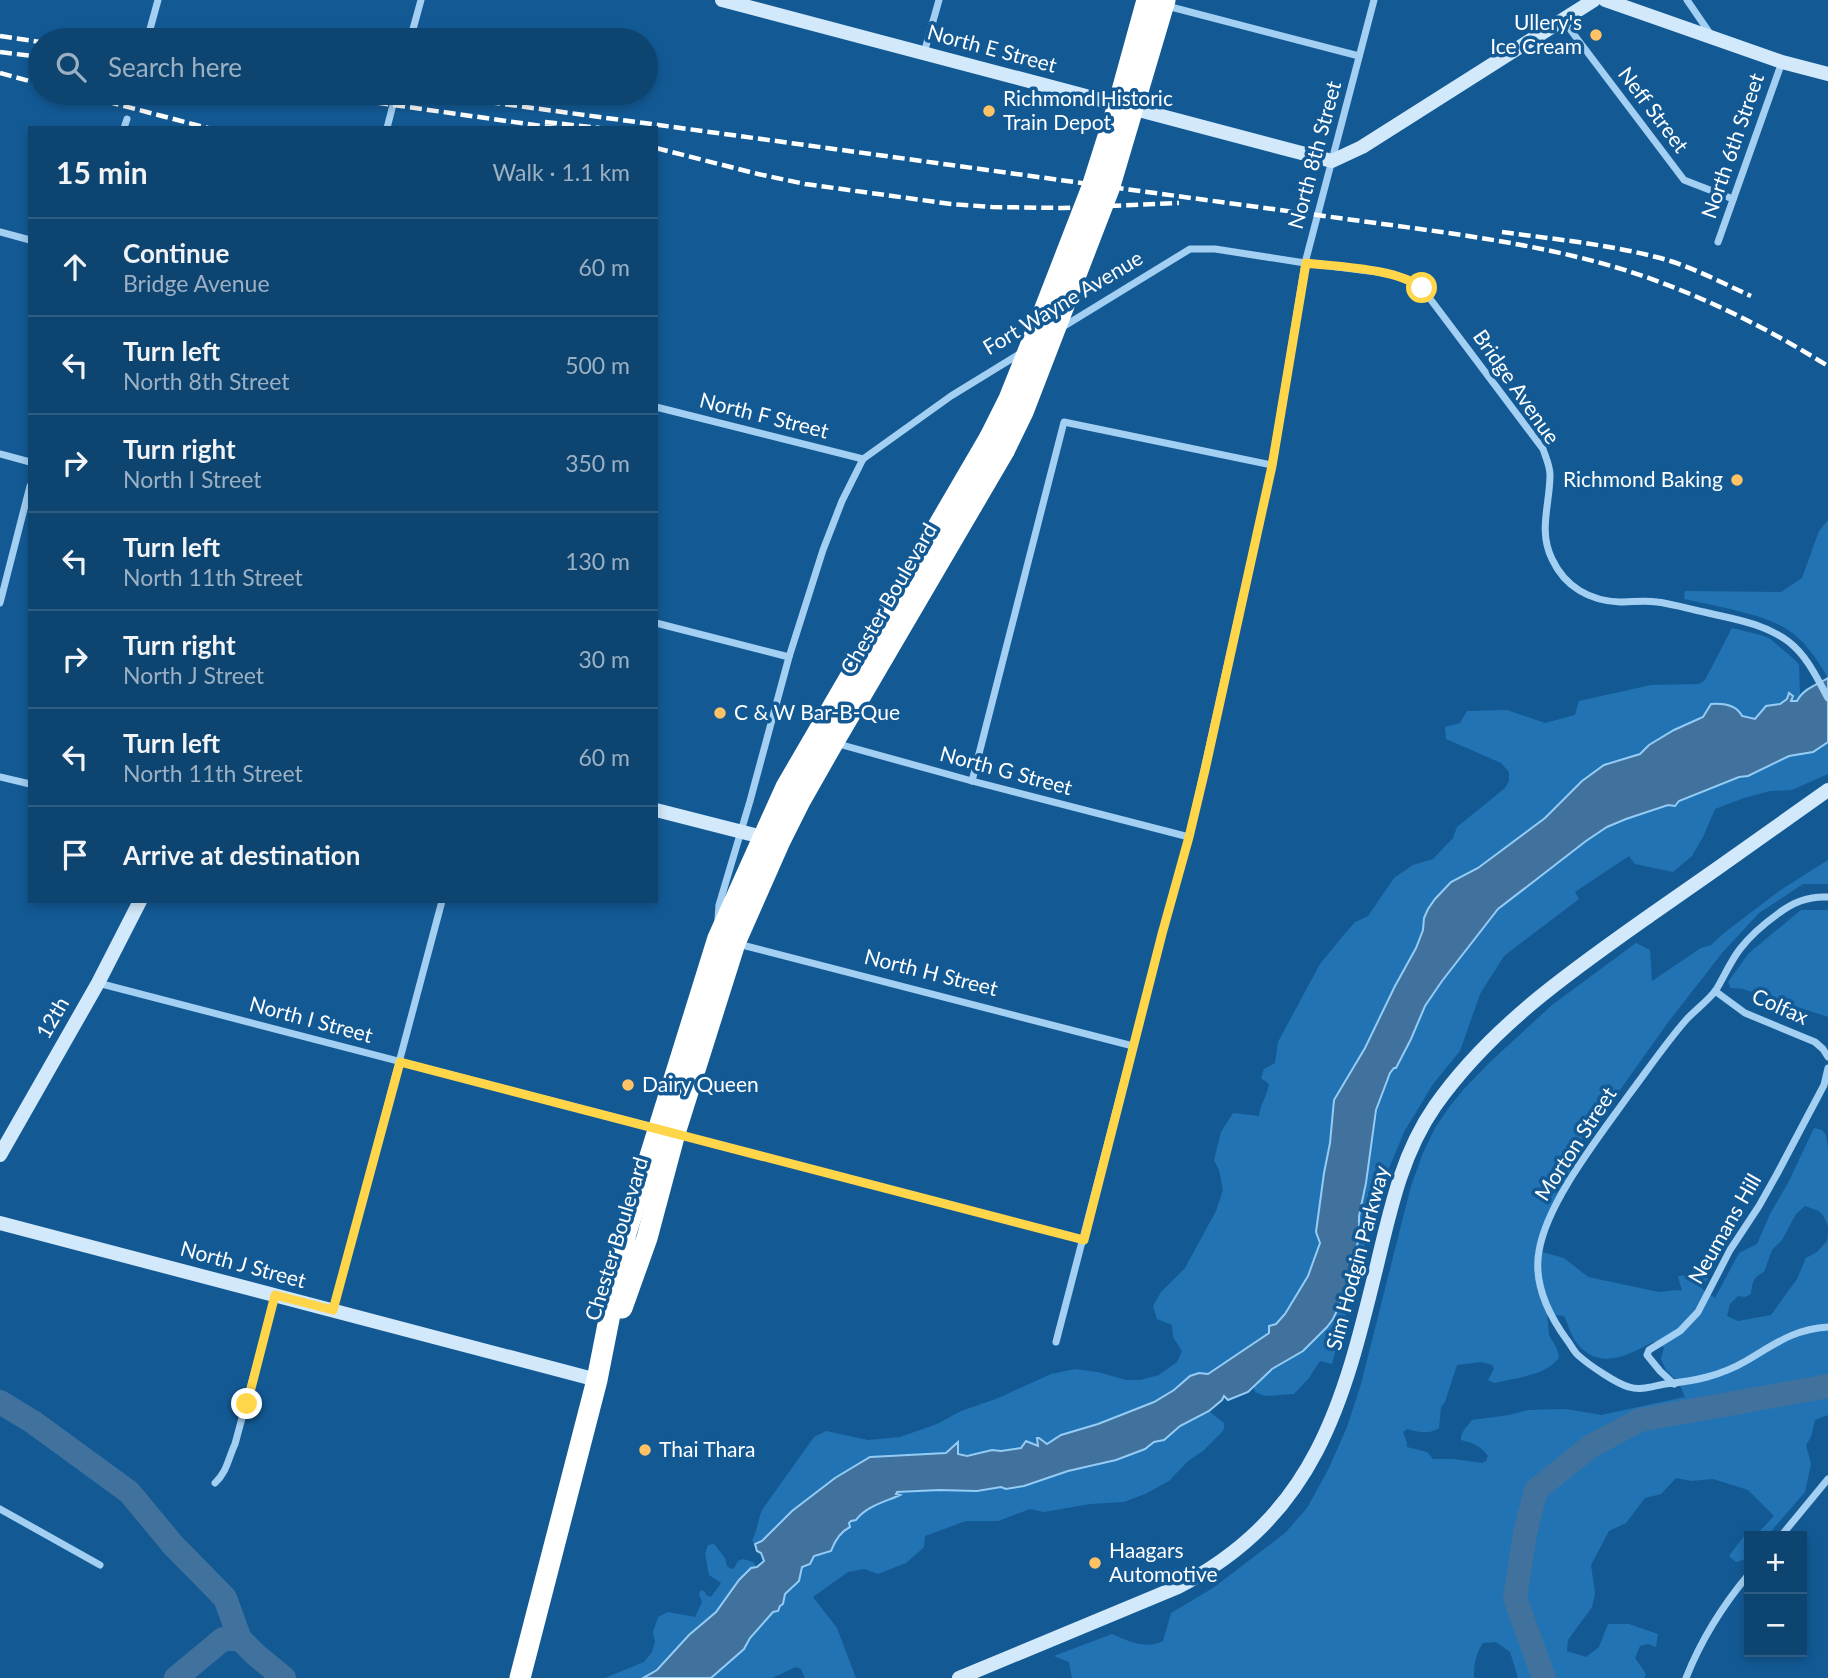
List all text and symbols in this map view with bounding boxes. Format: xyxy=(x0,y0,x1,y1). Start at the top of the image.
place label: Ullery's Ice Cream xyxy=(1490,9,1582,58)
street label: North E Street xyxy=(925,18,1060,77)
marker: Ullery's Ice Cream xyxy=(1588,27,1604,43)
search box xyxy=(28,28,658,105)
icon: search xyxy=(52,48,90,86)
text: Search here xyxy=(108,51,242,83)
street label: Neff Street xyxy=(1614,61,1695,157)
street label: North 6th Street xyxy=(1695,69,1768,221)
street label: North 8th Street xyxy=(1282,78,1345,231)
place label: Richmond Historic Train Depot xyxy=(1003,85,1173,134)
marker: Richmond Historic Train Depot xyxy=(981,103,997,119)
text: 15 min xyxy=(56,154,148,190)
text: Walk · 1.1 km xyxy=(493,158,630,186)
text: Continue xyxy=(123,237,229,269)
street label: Fort Wayne Avenue xyxy=(978,244,1147,359)
icon: ahead xyxy=(56,248,94,286)
text: 60 m xyxy=(579,253,630,281)
text: Bridge Avenue xyxy=(123,269,270,297)
route start xyxy=(1406,272,1437,303)
street label: Bridge Avenue xyxy=(1469,324,1566,448)
text: Turn left xyxy=(123,335,220,367)
icon: left xyxy=(56,346,94,384)
text: 500 m xyxy=(565,351,630,379)
text: North 8th Street xyxy=(123,367,289,395)
street label: North F Street xyxy=(697,386,832,443)
text: Turn right xyxy=(123,433,236,465)
icon: right xyxy=(56,444,94,482)
text: 350 m xyxy=(565,449,630,477)
text: North I Street xyxy=(123,465,261,493)
place label: Richmond Baking xyxy=(1563,466,1723,491)
marker: Richmond Baking xyxy=(1729,472,1745,488)
street label: Chester Boulevard xyxy=(834,518,941,678)
text: Turn left xyxy=(123,531,220,563)
icon: left xyxy=(56,542,94,580)
text: 130 m xyxy=(565,547,630,575)
text: North 11th Street xyxy=(123,563,303,591)
text: Turn right xyxy=(123,629,236,661)
icon: right xyxy=(56,640,94,678)
text: 30 m xyxy=(579,645,630,673)
text: North J Street xyxy=(123,661,264,689)
place label: C & W Bar-B-Que xyxy=(734,699,900,724)
marker: C & W Bar-B-Que xyxy=(712,705,728,721)
text: Turn left xyxy=(123,727,220,759)
icon: left xyxy=(56,738,94,776)
street label: North G Street xyxy=(938,740,1076,799)
text: 60 m xyxy=(579,743,630,771)
text: North 11th Street xyxy=(123,759,303,787)
icon: arrive xyxy=(56,836,94,874)
text: Arrive at destination xyxy=(123,839,360,871)
street label: North H Street xyxy=(862,943,1001,1000)
street label: Colfax xyxy=(1749,982,1813,1029)
street label: North I Street xyxy=(247,990,376,1047)
street label: 12th xyxy=(30,992,73,1042)
place label: Dairy Queen xyxy=(642,1071,759,1096)
marker: Dairy Queen xyxy=(620,1077,636,1093)
street label: Morton Street xyxy=(1529,1081,1621,1205)
street label: Chester Boulevard xyxy=(579,1154,652,1323)
street label: Sim Hodgin Parkway xyxy=(1320,1163,1393,1353)
street label: Neumans Hill xyxy=(1682,1169,1765,1288)
street label: North J Street xyxy=(178,1235,309,1292)
route end xyxy=(231,1388,262,1419)
place label: Thai Thara xyxy=(659,1436,755,1461)
marker: Thai Thara xyxy=(637,1442,653,1458)
map controls xyxy=(1744,1531,1807,1657)
button: + xyxy=(1744,1531,1807,1594)
place label: Haagars Automotive xyxy=(1109,1537,1218,1586)
marker: Haagars Automotive xyxy=(1087,1555,1103,1571)
button: − xyxy=(1744,1594,1807,1657)

